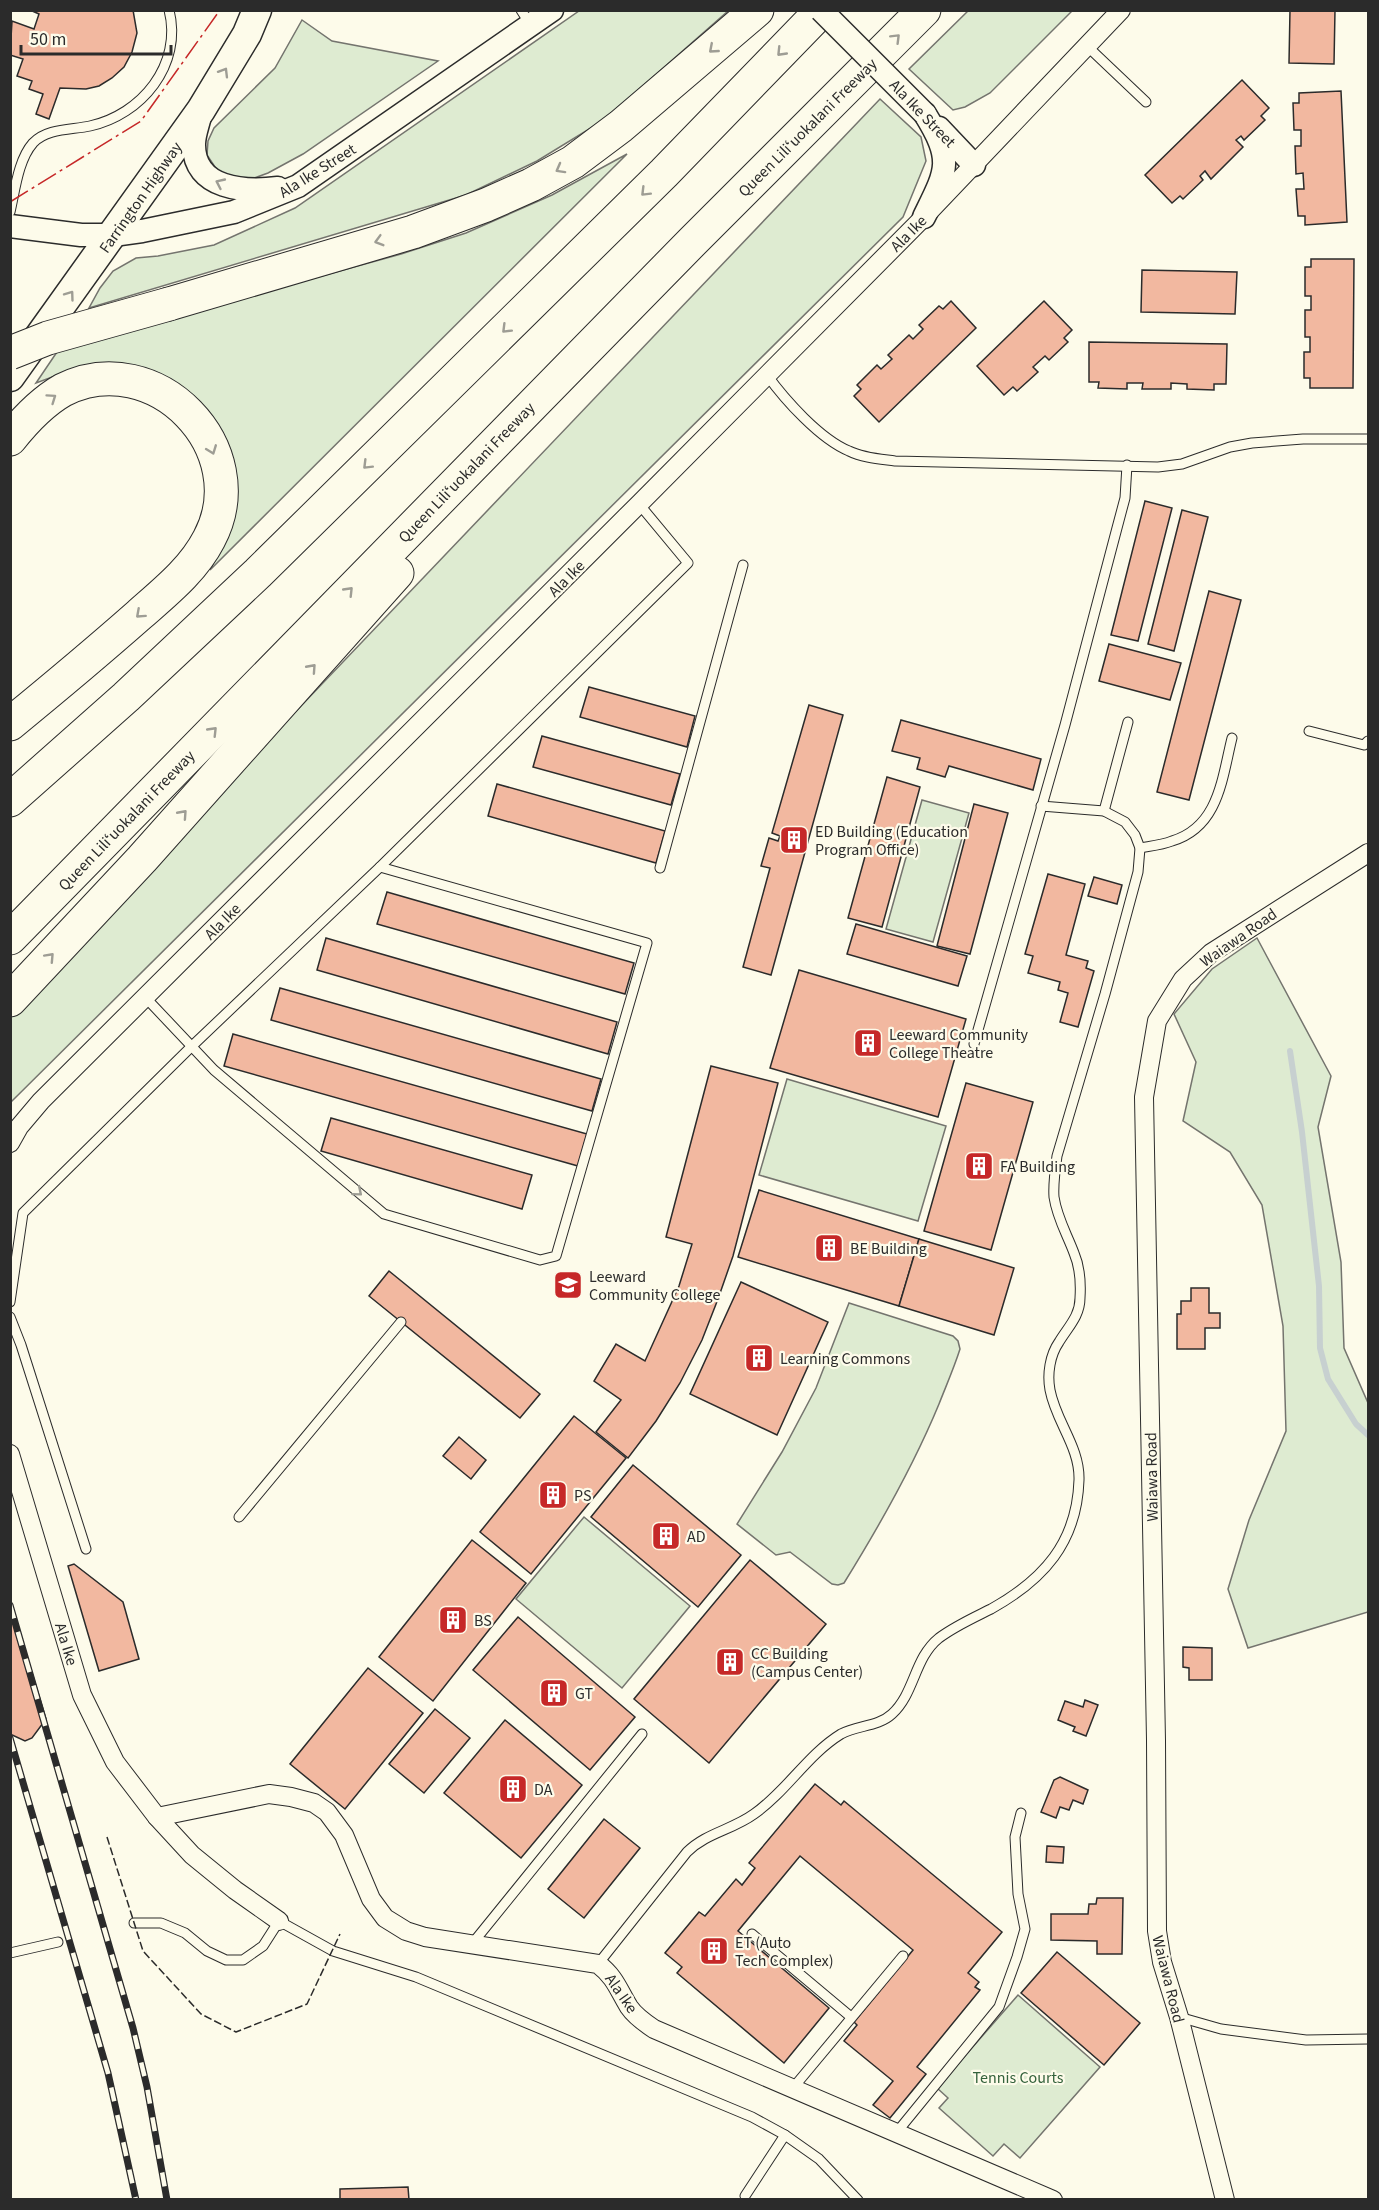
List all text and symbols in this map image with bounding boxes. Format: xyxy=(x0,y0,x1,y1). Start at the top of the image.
scale bar xyxy=(21,18,171,56)
text: 50 m xyxy=(30,27,66,52)
one-way arrow xyxy=(889,35,900,46)
one-way arrow xyxy=(709,42,720,53)
one-way arrow xyxy=(778,45,789,56)
street label: Queen Liliʻuokalani Freeway xyxy=(733,53,882,202)
one-way arrow xyxy=(217,68,229,78)
street label: Ala Ike Street xyxy=(884,75,961,153)
street label: Farrington Highway xyxy=(94,137,188,258)
street label: Ala Ike Street xyxy=(275,138,361,203)
one-way arrow xyxy=(555,162,566,173)
one-way arrow xyxy=(215,178,226,190)
one-way arrow xyxy=(641,185,652,195)
street label: Ala Ike xyxy=(885,210,932,257)
one-way arrow xyxy=(374,234,384,247)
one-way arrow xyxy=(62,291,73,302)
one-way arrow xyxy=(503,321,514,332)
one-way arrow xyxy=(45,394,56,405)
street label: Queen Liliʻuokalani Freeway xyxy=(393,397,540,548)
one-way arrow xyxy=(205,444,218,455)
one-way arrow xyxy=(364,458,375,469)
street label: Ala Ike xyxy=(543,555,590,602)
one-way arrow xyxy=(342,588,353,599)
one-way arrow xyxy=(136,607,147,618)
one-way arrow xyxy=(305,664,316,675)
one-way arrow xyxy=(206,727,217,737)
street label: Queen Liliʻuokalani Freeway xyxy=(53,745,200,896)
one-way arrow xyxy=(176,810,187,820)
place label: ED Building (Education Program Office) xyxy=(815,821,968,861)
building icon: ED Building (Education Program Office) xyxy=(778,824,810,856)
street label: Ala Ike xyxy=(199,898,246,945)
street label: Waiawa Road xyxy=(1196,903,1281,972)
one-way arrow xyxy=(43,953,54,964)
place label: Leeward Community College Theatre xyxy=(889,1024,1029,1064)
building icon: Leeward Community College Theatre xyxy=(852,1027,884,1059)
building icon: FA Building xyxy=(963,1150,995,1182)
place label: FA Building xyxy=(1000,1156,1075,1178)
one-way arrow xyxy=(351,1185,362,1196)
building icon: BE Building xyxy=(813,1232,845,1264)
place label: BE Building xyxy=(850,1238,927,1260)
place label: Leeward Community College xyxy=(589,1266,720,1306)
school or university icon: Leeward Community College xyxy=(552,1269,584,1301)
building icon: Learning Commons xyxy=(743,1342,775,1374)
place label: Learning Commons xyxy=(780,1348,910,1370)
street label: Waiawa Road xyxy=(1140,1432,1164,1522)
building icon: PS xyxy=(537,1479,569,1511)
place label: PS xyxy=(574,1485,591,1507)
building icon: AD xyxy=(650,1520,682,1552)
place label: AD xyxy=(687,1526,706,1548)
building icon: BS xyxy=(437,1604,469,1636)
place label: BS xyxy=(474,1610,492,1632)
street label: Ala Ike xyxy=(49,1620,83,1669)
place label: CC Building (Campus Center) xyxy=(751,1643,863,1683)
building icon: CC Building (Campus Center) xyxy=(714,1646,746,1678)
building icon: GT xyxy=(538,1677,570,1709)
place label: GT xyxy=(575,1683,594,1705)
building icon: DA xyxy=(497,1773,529,1805)
place label: DA xyxy=(534,1779,553,1801)
place label: ET (Auto Tech Complex) xyxy=(735,1932,834,1972)
street label: Waiawa Road xyxy=(1147,1933,1190,2025)
building icon: ET (Auto Tech Complex) xyxy=(698,1935,730,1967)
street label: Ala Ike xyxy=(600,1969,643,2018)
park label: Tennis Courts xyxy=(973,2067,1064,2089)

